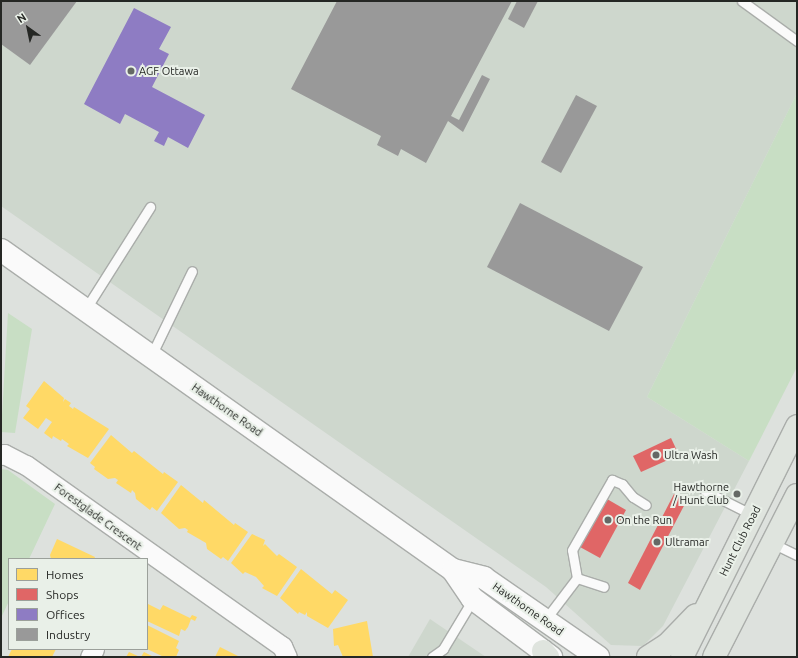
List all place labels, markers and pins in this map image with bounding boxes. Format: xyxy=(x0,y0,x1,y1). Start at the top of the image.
place label: AGF Ottawa xyxy=(139,64,199,78)
marker: AGF Ottawa xyxy=(126,66,136,76)
place label: Ultra Wash xyxy=(664,448,718,462)
marker: Ultra Wash xyxy=(651,450,661,460)
place label: Hawthorne / Hunt Club xyxy=(673,481,729,507)
marker: Hawthorne / Hunt Club xyxy=(732,489,742,499)
place label: On the Run xyxy=(616,513,672,527)
marker: On the Run xyxy=(603,515,613,525)
place label: Ultramar xyxy=(665,535,709,549)
marker: Ultramar xyxy=(652,537,662,547)

